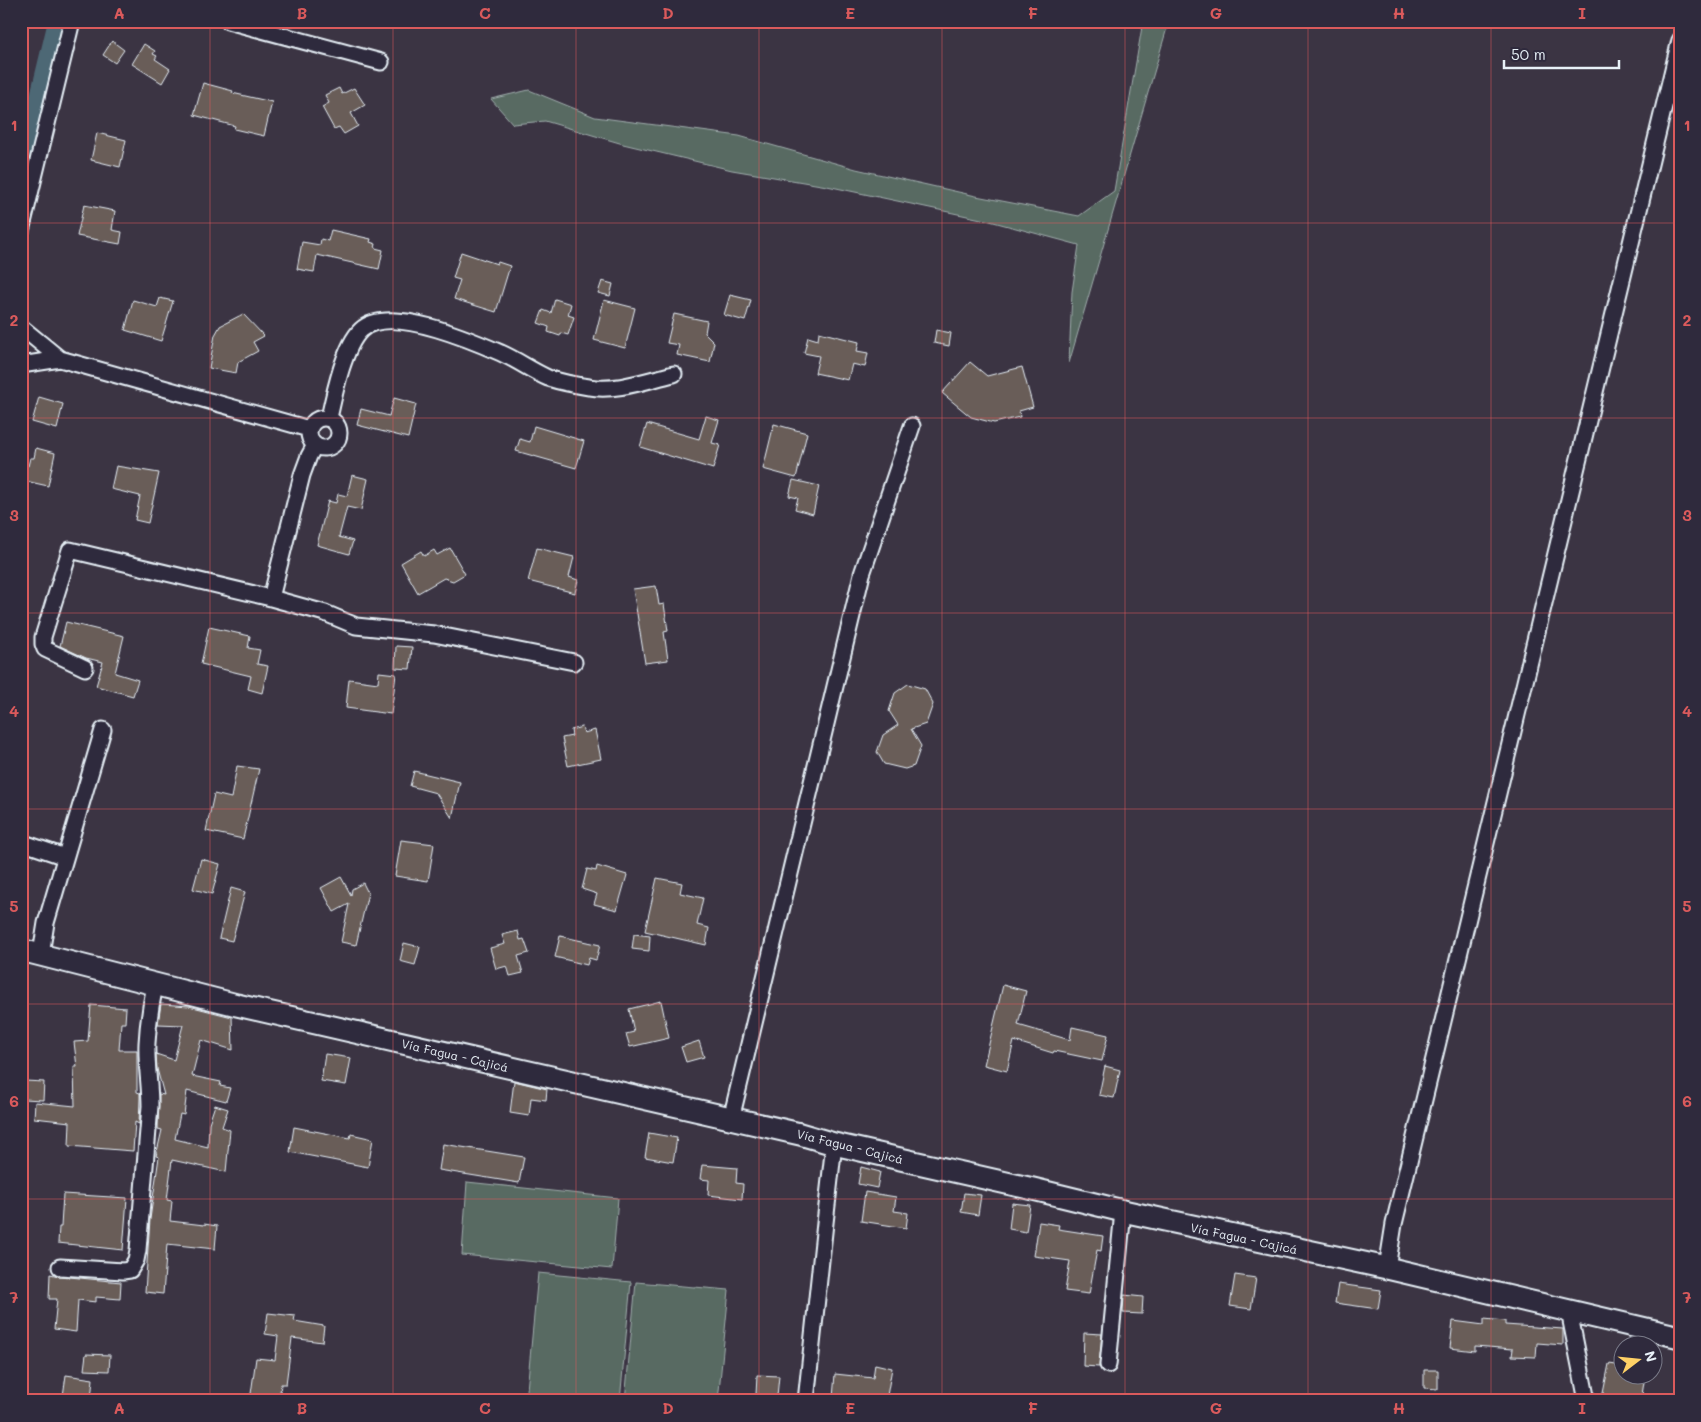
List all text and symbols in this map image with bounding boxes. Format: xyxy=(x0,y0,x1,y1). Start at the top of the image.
text: A xyxy=(113,2,125,23)
text: B xyxy=(297,2,307,23)
text: C xyxy=(479,2,491,23)
text: D xyxy=(662,2,674,23)
text: E xyxy=(845,2,855,23)
text: F xyxy=(1028,2,1038,23)
text: G xyxy=(1210,2,1222,23)
text: H xyxy=(1393,2,1405,23)
text: I xyxy=(1578,2,1586,23)
scale bar xyxy=(1504,38,1618,70)
text: 50 m xyxy=(1511,44,1546,64)
text: 1 xyxy=(10,114,18,135)
text: 1 xyxy=(1683,114,1691,135)
text: 2 xyxy=(10,309,19,330)
text: 2 xyxy=(1683,309,1692,330)
text: 3 xyxy=(9,504,19,525)
text: 3 xyxy=(1682,504,1692,525)
text: 4 xyxy=(9,700,19,721)
text: 4 xyxy=(1682,700,1692,721)
text: 5 xyxy=(9,895,19,916)
text: 5 xyxy=(1682,895,1692,916)
street label: Vía Fagua - Cajicá xyxy=(400,1035,510,1075)
text: 6 xyxy=(9,1090,19,1111)
text: 6 xyxy=(1682,1090,1692,1111)
street label: Vía Fagua - Cajicá xyxy=(795,1125,905,1167)
street label: Vía Fagua - Cajicá xyxy=(1189,1219,1299,1257)
text: 7 xyxy=(10,1286,19,1307)
text: 7 xyxy=(1683,1286,1692,1307)
north arrow xyxy=(1614,1334,1664,1384)
text: N xyxy=(1640,1349,1662,1364)
text: A xyxy=(113,1397,125,1418)
text: B xyxy=(297,1397,307,1418)
text: C xyxy=(479,1397,491,1418)
text: D xyxy=(662,1397,674,1418)
text: E xyxy=(845,1397,855,1418)
text: F xyxy=(1028,1397,1038,1418)
text: G xyxy=(1210,1397,1222,1418)
text: H xyxy=(1393,1397,1405,1418)
text: I xyxy=(1578,1397,1586,1418)

